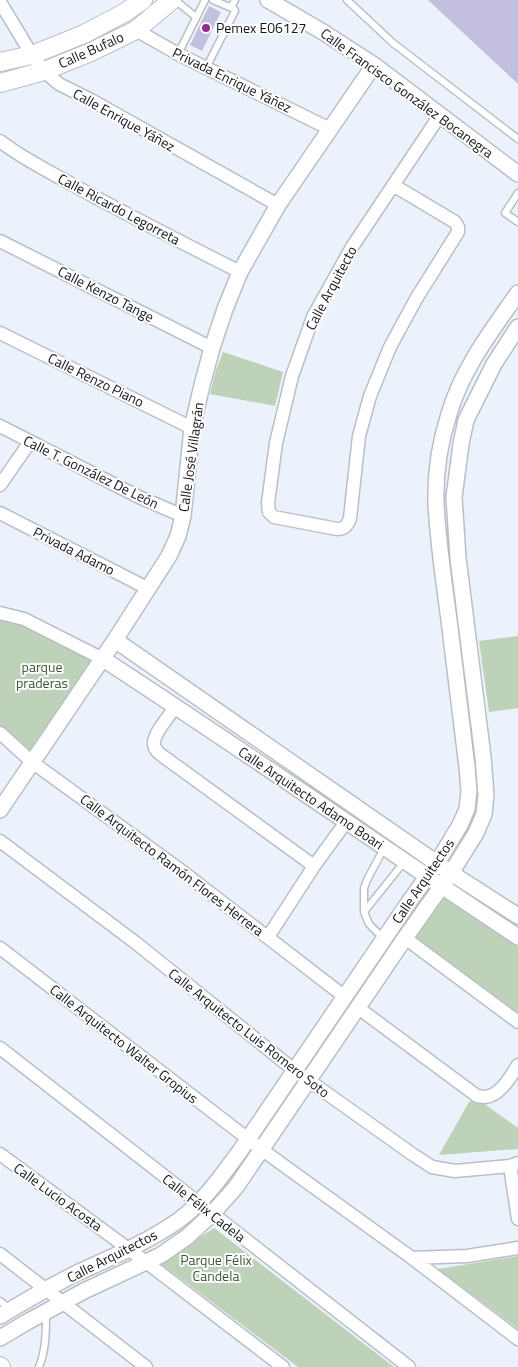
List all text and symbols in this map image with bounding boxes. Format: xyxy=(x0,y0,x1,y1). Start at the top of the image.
place label: Pemex E06127 xyxy=(216,17,306,38)
marker: Pemex E06127 xyxy=(200,22,212,34)
street label: Calle Francisco González Bocanegra xyxy=(316,23,498,163)
street label: Calle Bufalo xyxy=(55,26,127,73)
street label: Privada Enrique Yáñez xyxy=(169,42,295,117)
street label: Calle Enrique Yáñez xyxy=(69,83,179,156)
street label: Calle Ricardo Legorreta xyxy=(55,168,184,250)
street label: Calle Arquitecto xyxy=(300,242,362,334)
street label: Calle Kenzo Tange xyxy=(55,260,158,327)
street label: Calle Renzo Piano xyxy=(45,347,148,412)
street label: Calle José Villagrán xyxy=(172,401,209,513)
street label: Calle T. González De León xyxy=(20,430,162,513)
street label: Privada Adamo xyxy=(30,521,119,580)
park label: parque praderas xyxy=(16,656,68,693)
street label: Calle Arquitecto Adamo Boari xyxy=(234,741,388,854)
street label: Calle Arquitecto Ramón Flores Herrera xyxy=(76,788,269,941)
street label: Calle Arquitectos xyxy=(386,834,459,928)
street label: Calle Arquitecto Luis Romero Soto xyxy=(164,963,334,1102)
street label: Calle Arquitecto Walter Gropius xyxy=(46,979,203,1108)
street label: Calle Lucio Acosta xyxy=(10,1157,107,1236)
street label: Calle Félix Cadela xyxy=(158,1168,250,1247)
street label: Calle Arquitectos xyxy=(63,1224,161,1287)
park label: Parque Félix Candela xyxy=(180,1249,253,1286)

